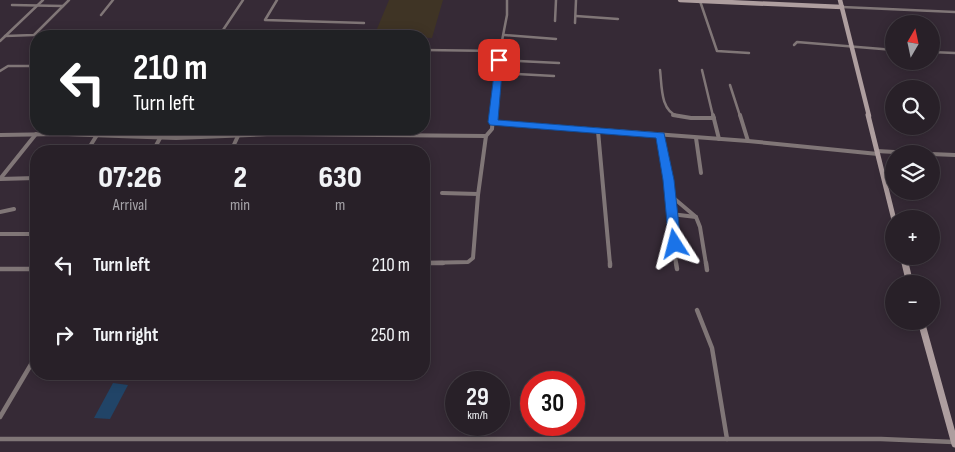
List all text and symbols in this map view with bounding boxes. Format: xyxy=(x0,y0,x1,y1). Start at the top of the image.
north arrow xyxy=(885,15,940,70)
map controls xyxy=(885,15,940,330)
pin xyxy=(478,39,520,81)
icon: arrive xyxy=(485,46,513,74)
text: 210 m xyxy=(133,47,207,90)
icon: left xyxy=(50,50,115,115)
button: search xyxy=(885,80,940,135)
text: Turn left xyxy=(133,90,195,117)
button: layers xyxy=(885,145,940,200)
text: 07:26 xyxy=(98,160,162,196)
text: 2 xyxy=(233,160,247,196)
text: 630 xyxy=(319,160,362,196)
text: Arrival xyxy=(113,196,147,215)
text: min xyxy=(230,196,250,215)
text: m xyxy=(335,196,345,215)
button: + xyxy=(885,210,940,265)
position arrow xyxy=(648,217,700,269)
icon: left xyxy=(50,251,78,279)
text: Turn left xyxy=(93,254,150,277)
text: 210 m xyxy=(372,254,410,277)
button: − xyxy=(885,275,940,330)
icon: right xyxy=(50,321,78,349)
text: Turn right xyxy=(93,324,158,347)
text: 250 m xyxy=(371,324,410,347)
speed limit sign: 30 xyxy=(520,371,585,436)
text: 29 xyxy=(466,382,489,413)
text: km/h xyxy=(467,408,488,423)

